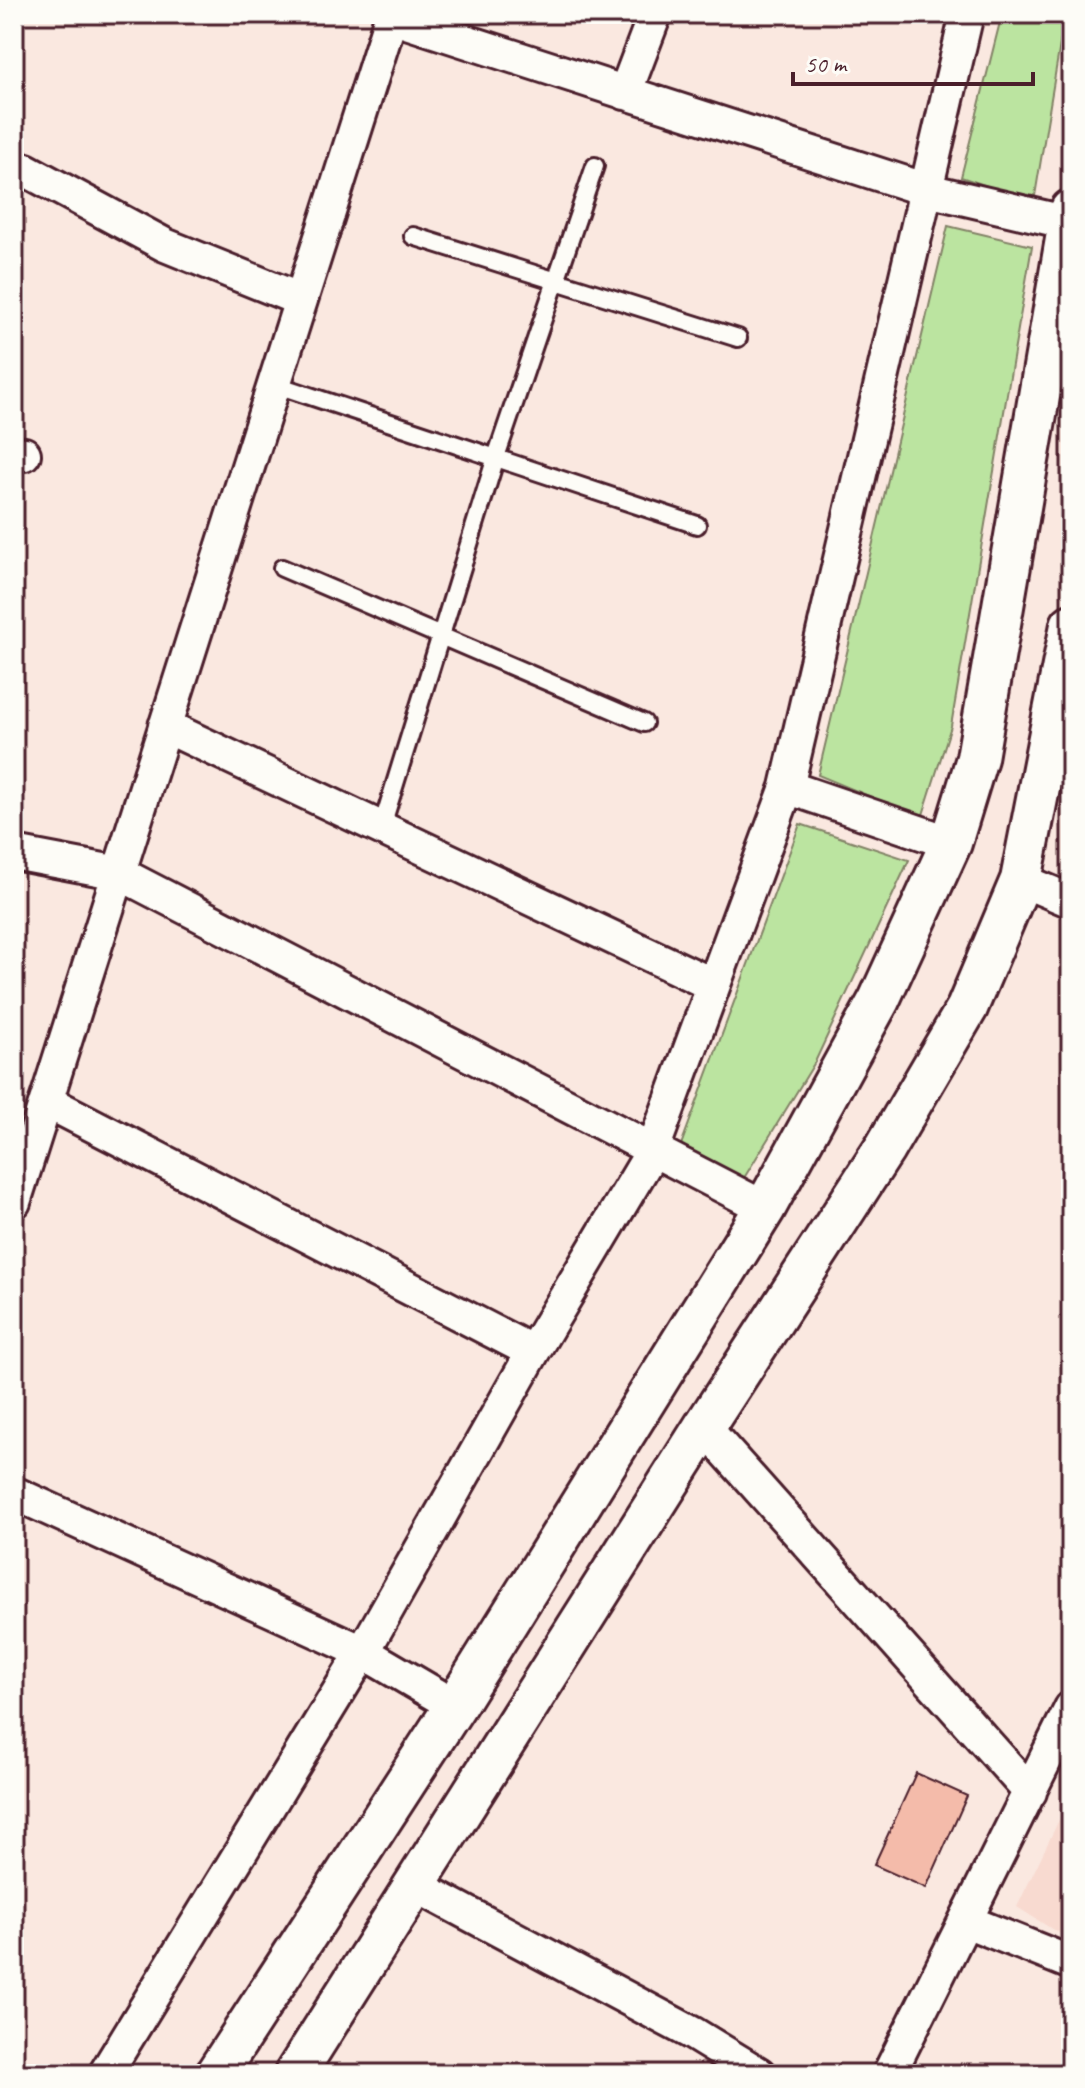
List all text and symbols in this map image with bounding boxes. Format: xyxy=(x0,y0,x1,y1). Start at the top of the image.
scale bar xyxy=(793,36,1033,86)
text: 50 m xyxy=(805,49,848,79)

